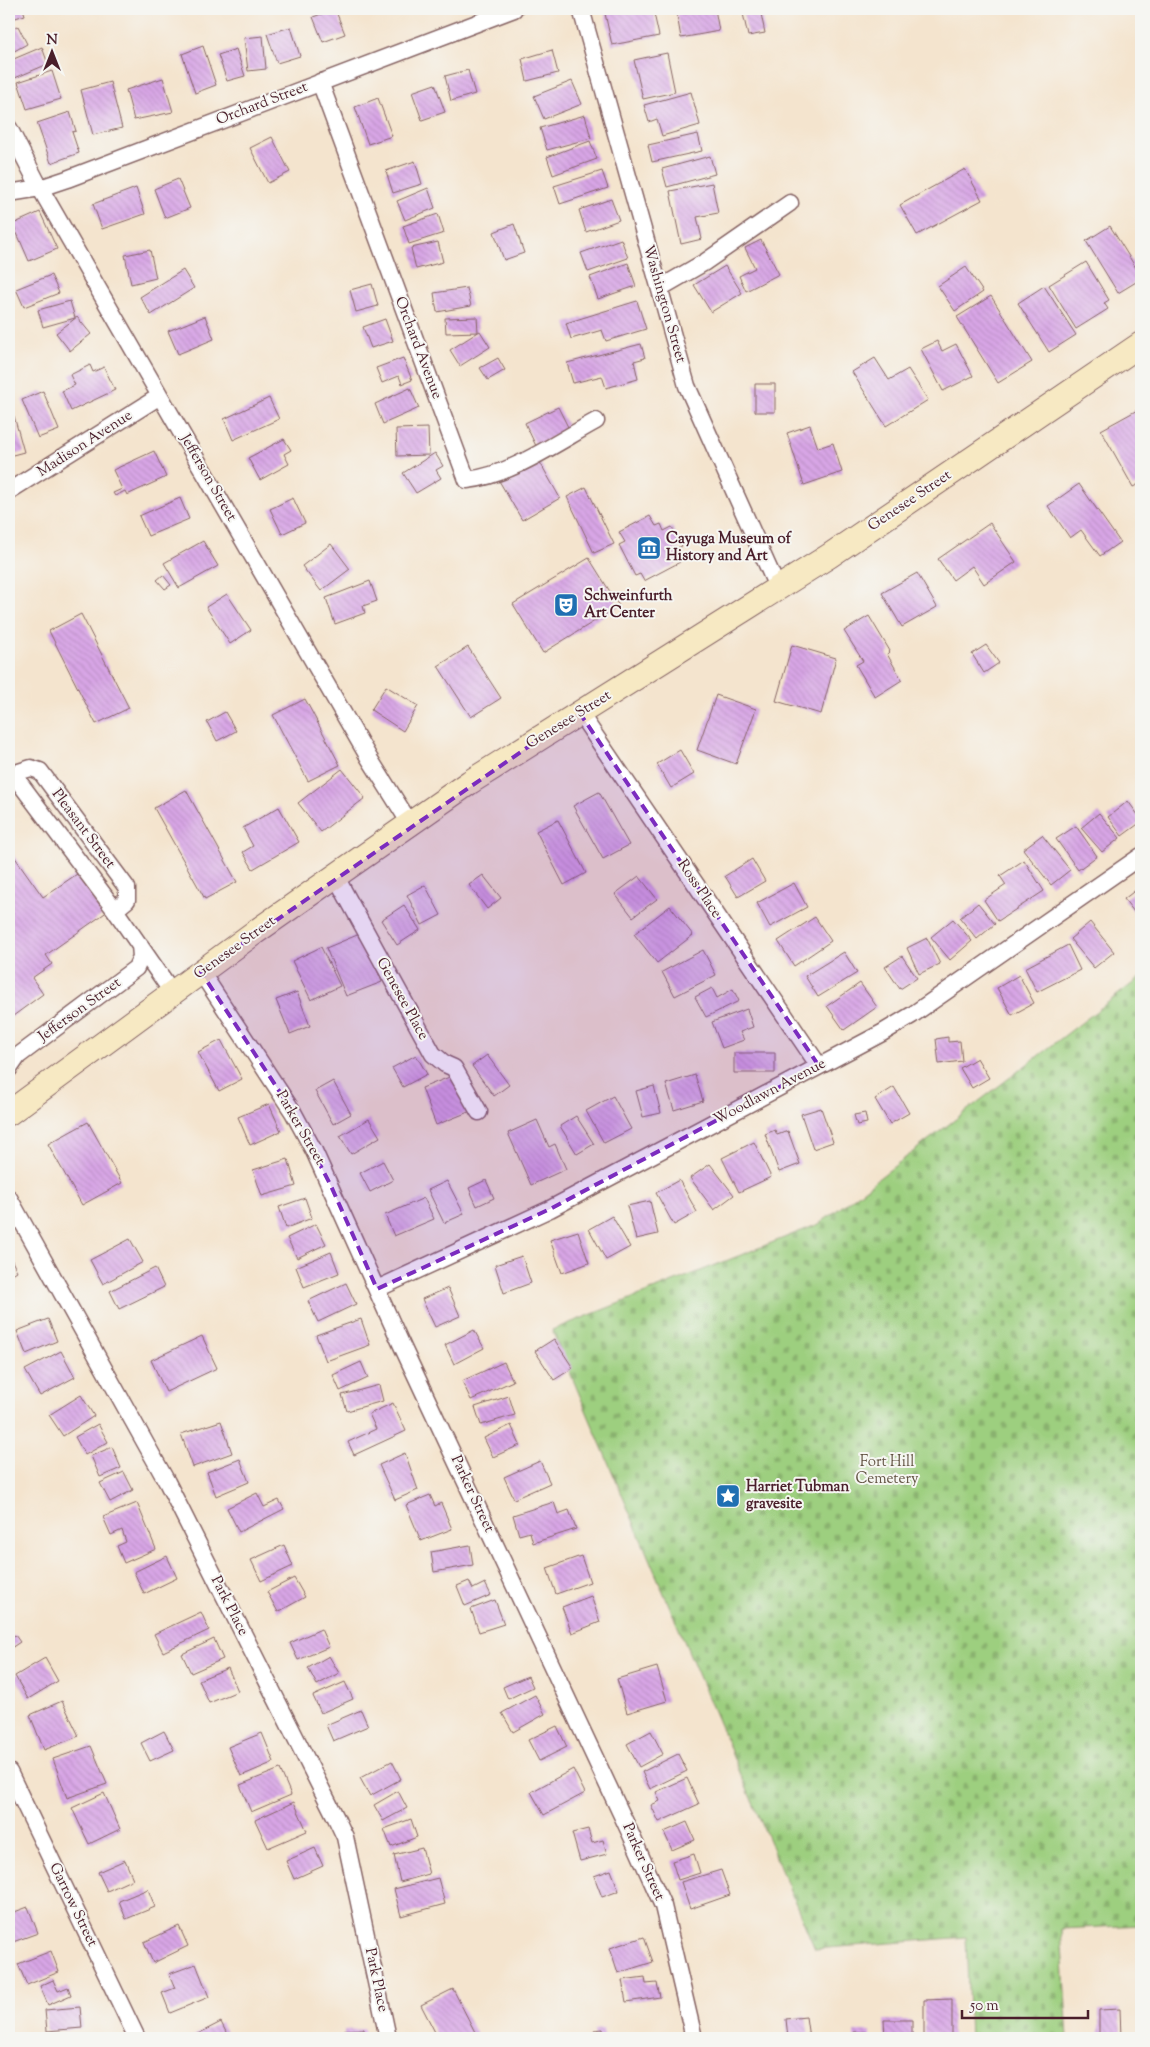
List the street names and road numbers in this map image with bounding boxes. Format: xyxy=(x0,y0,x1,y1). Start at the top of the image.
street label: Orchard Street xyxy=(213,77,311,131)
street label: Washington Street xyxy=(637,243,691,365)
street label: Orchard Avenue xyxy=(389,294,447,402)
street label: Madison Avenue xyxy=(33,405,137,483)
street label: Jefferson Street xyxy=(174,430,242,526)
street label: Genesee Street xyxy=(864,465,956,537)
street label: Genesee Street xyxy=(522,685,616,755)
street label: Pleasant Street xyxy=(46,785,120,873)
street label: Ross Place xyxy=(672,855,726,923)
street label: Genesee Street xyxy=(190,911,280,985)
street label: Genesee Place xyxy=(371,954,433,1044)
street label: Jefferson Street xyxy=(34,973,126,1048)
street label: Woodlawn Avenue xyxy=(710,1054,830,1130)
street label: Parker Street xyxy=(270,1087,330,1169)
street label: Parker Street xyxy=(445,1452,499,1536)
street label: Park Place xyxy=(205,1572,253,1640)
street label: Parker Street xyxy=(617,1820,669,1904)
street label: Garrow Street xyxy=(44,1859,102,1951)
street label: Park Place xyxy=(359,1946,393,2014)

